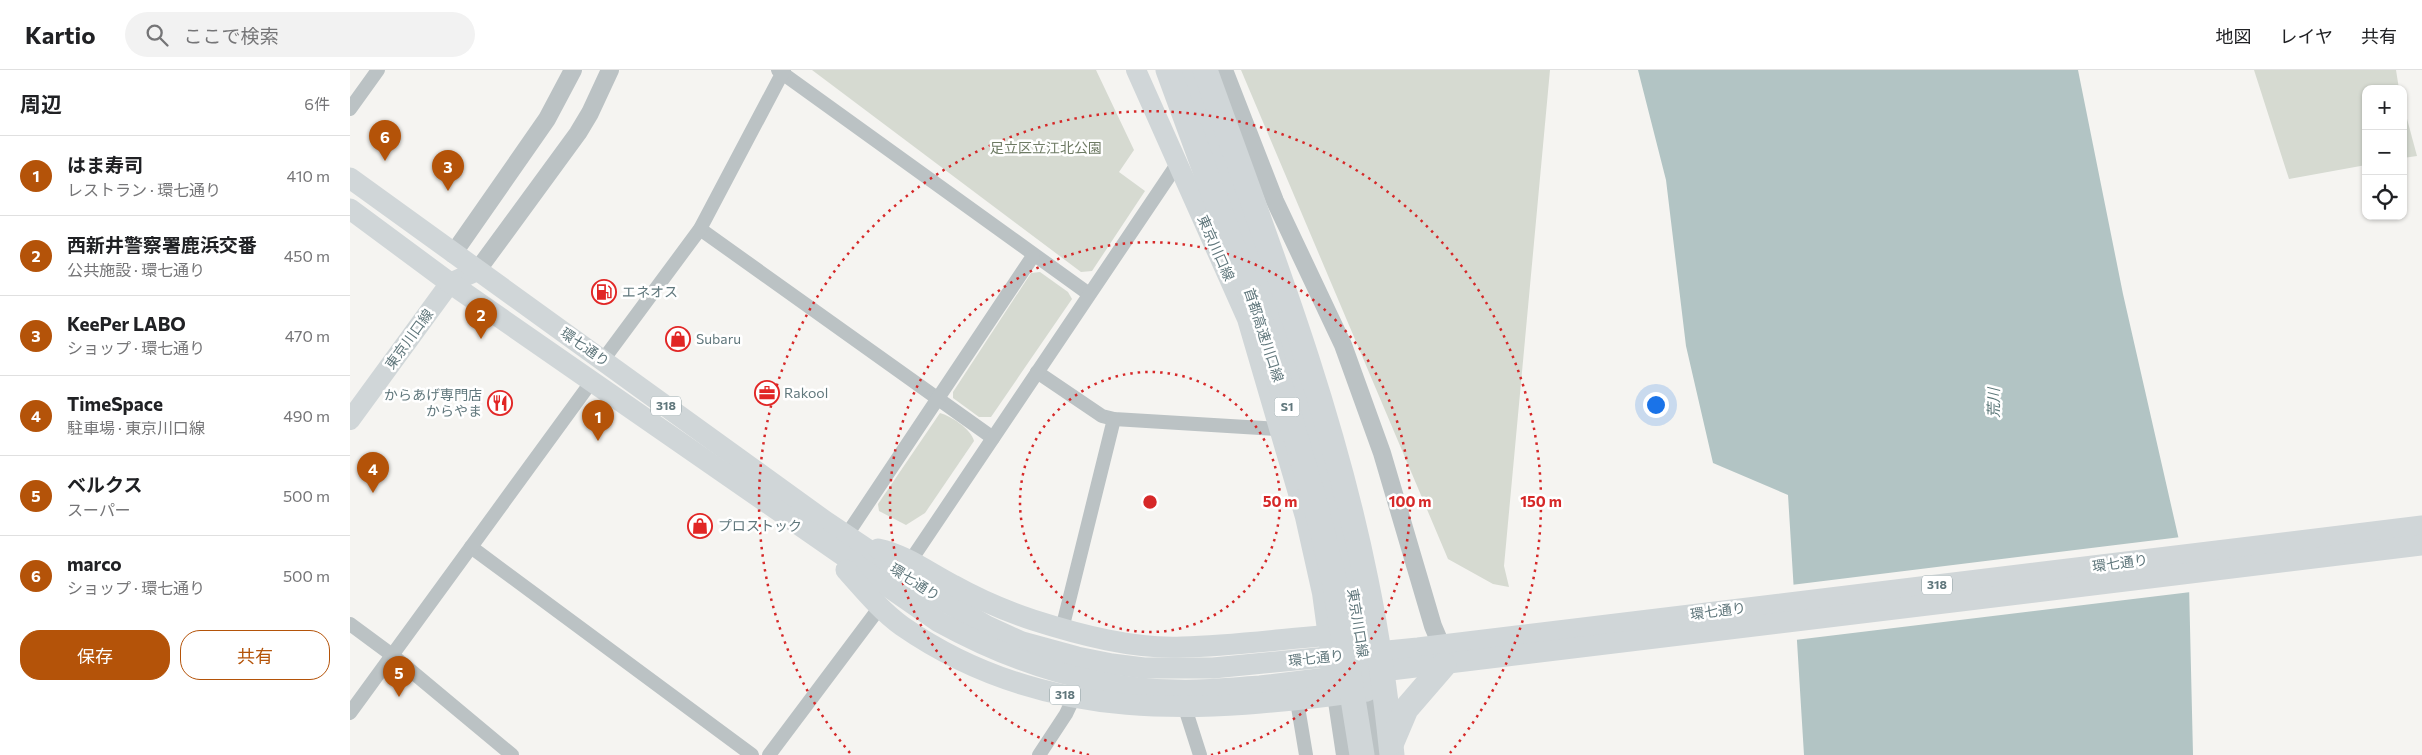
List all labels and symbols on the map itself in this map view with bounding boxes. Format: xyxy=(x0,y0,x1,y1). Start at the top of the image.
pin: 6 xyxy=(369,120,401,161)
park label: 足立区立江北公園 xyxy=(990,139,1102,156)
pin: 3 xyxy=(432,150,464,191)
street label: 東京川口線 xyxy=(1194,212,1238,283)
fuel station icon: エネオス xyxy=(591,279,617,305)
place label: エネオス xyxy=(622,283,678,300)
street label: 首都高速川口線 xyxy=(1241,286,1288,384)
pin: 2 xyxy=(465,298,497,339)
street label: 東京川口線 xyxy=(381,305,436,372)
street label: 環七通り xyxy=(557,324,613,370)
shop icon: Subaru xyxy=(665,326,691,352)
place label: Subaru xyxy=(696,330,741,347)
office icon: Rakool xyxy=(754,380,780,406)
place label: Rakool xyxy=(784,384,828,401)
place label: からあげ専門店 からやま xyxy=(384,386,482,419)
water label: 荒川 xyxy=(1984,386,2002,418)
restaurant icon: からあげ専門店 からやま xyxy=(487,390,513,416)
your location xyxy=(1643,392,1669,418)
road number: 318 xyxy=(651,396,681,416)
road number: S1 xyxy=(1274,398,1300,417)
pin: 1 xyxy=(582,400,614,441)
pin: 4 xyxy=(357,452,389,493)
text: 50 m xyxy=(1263,492,1297,510)
text: 100 m xyxy=(1389,492,1431,510)
text: 150 m xyxy=(1520,492,1562,510)
centre of rings xyxy=(1141,493,1159,511)
shop icon: プロストック xyxy=(687,513,713,539)
place label: プロストック xyxy=(718,517,802,534)
street label: 環七通り xyxy=(2091,551,2149,574)
street label: 環七通り xyxy=(887,559,943,604)
road number: 318 xyxy=(1922,576,1952,594)
street label: 東京川口線 xyxy=(1345,587,1372,659)
street label: 環七通り xyxy=(1689,599,1747,622)
street label: 環七通り xyxy=(1287,646,1345,669)
pin: 5 xyxy=(383,656,415,697)
road number: 318 xyxy=(1050,686,1080,704)

